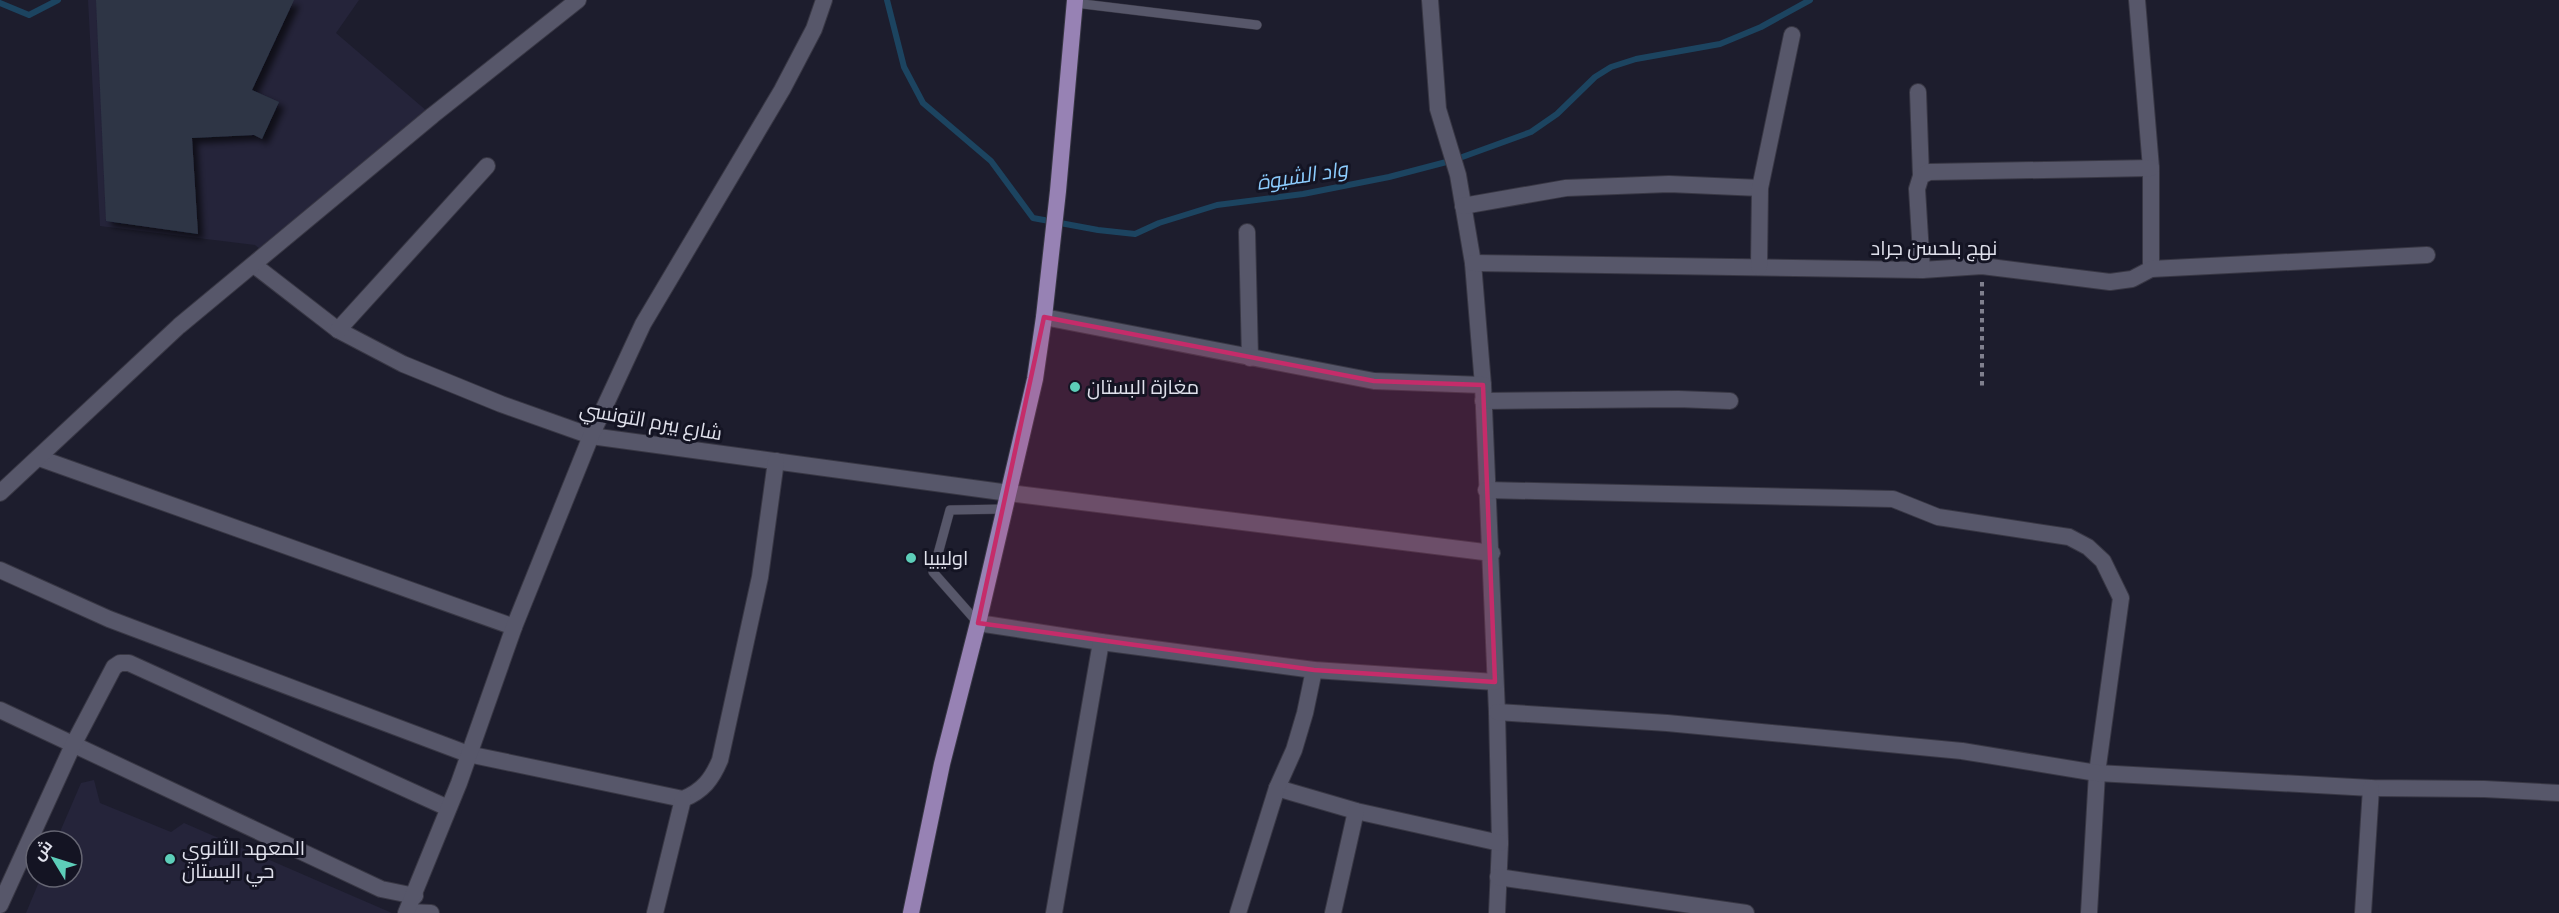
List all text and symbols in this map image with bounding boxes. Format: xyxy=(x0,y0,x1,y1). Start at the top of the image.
water label: واد الشيوة xyxy=(1255,157,1351,195)
street label: نهج بلحسن جراد xyxy=(1871,236,1997,262)
place label: مغازة البستان xyxy=(1087,375,1199,400)
marker: مغازة البستان xyxy=(1068,380,1082,394)
street label: شارع بيرم التونسي xyxy=(577,397,724,448)
place label: اوليبيا xyxy=(923,546,968,570)
marker: اوليبيا xyxy=(904,551,918,565)
north arrow xyxy=(24,829,84,889)
text: ش xyxy=(29,836,56,864)
place label: المعهد الثانوي حي البستان xyxy=(182,836,305,887)
marker: المعهد الثانوي حي البستان xyxy=(163,852,177,866)

